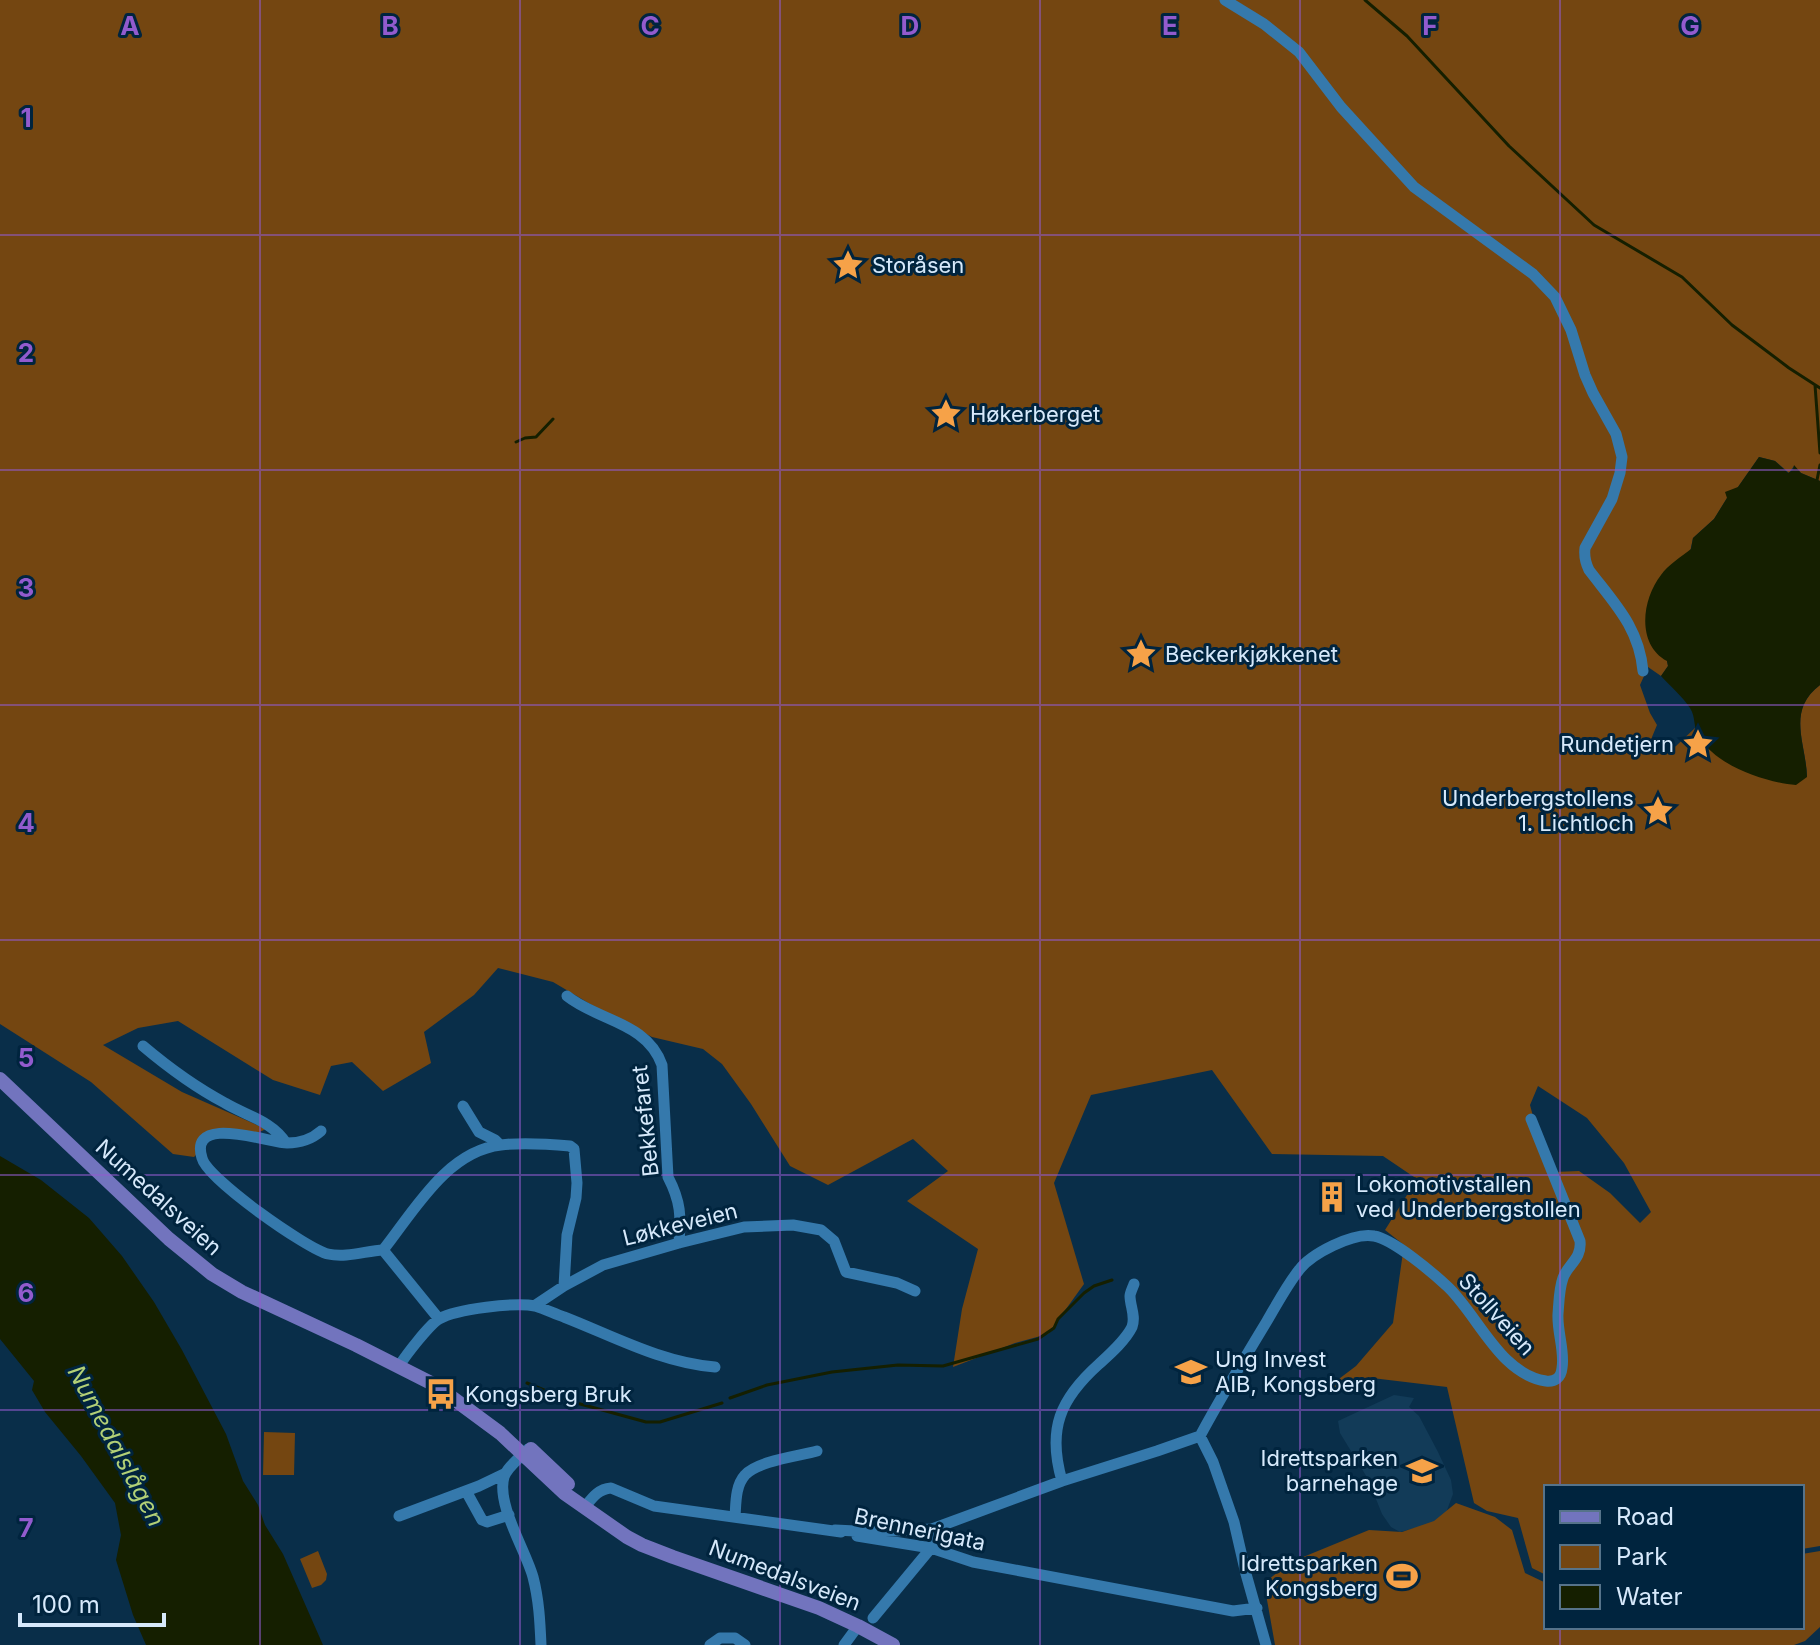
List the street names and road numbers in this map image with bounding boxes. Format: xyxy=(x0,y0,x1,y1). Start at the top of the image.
street label: Bekkefaret xyxy=(626,1064,664,1178)
street label: Numedalsveien xyxy=(91,1134,227,1260)
street label: Løkkeveien xyxy=(620,1197,740,1251)
street label: Stollveien xyxy=(1454,1268,1540,1360)
street label: Brennerigata xyxy=(852,1502,988,1556)
street label: Numedalsveien xyxy=(705,1534,865,1616)

